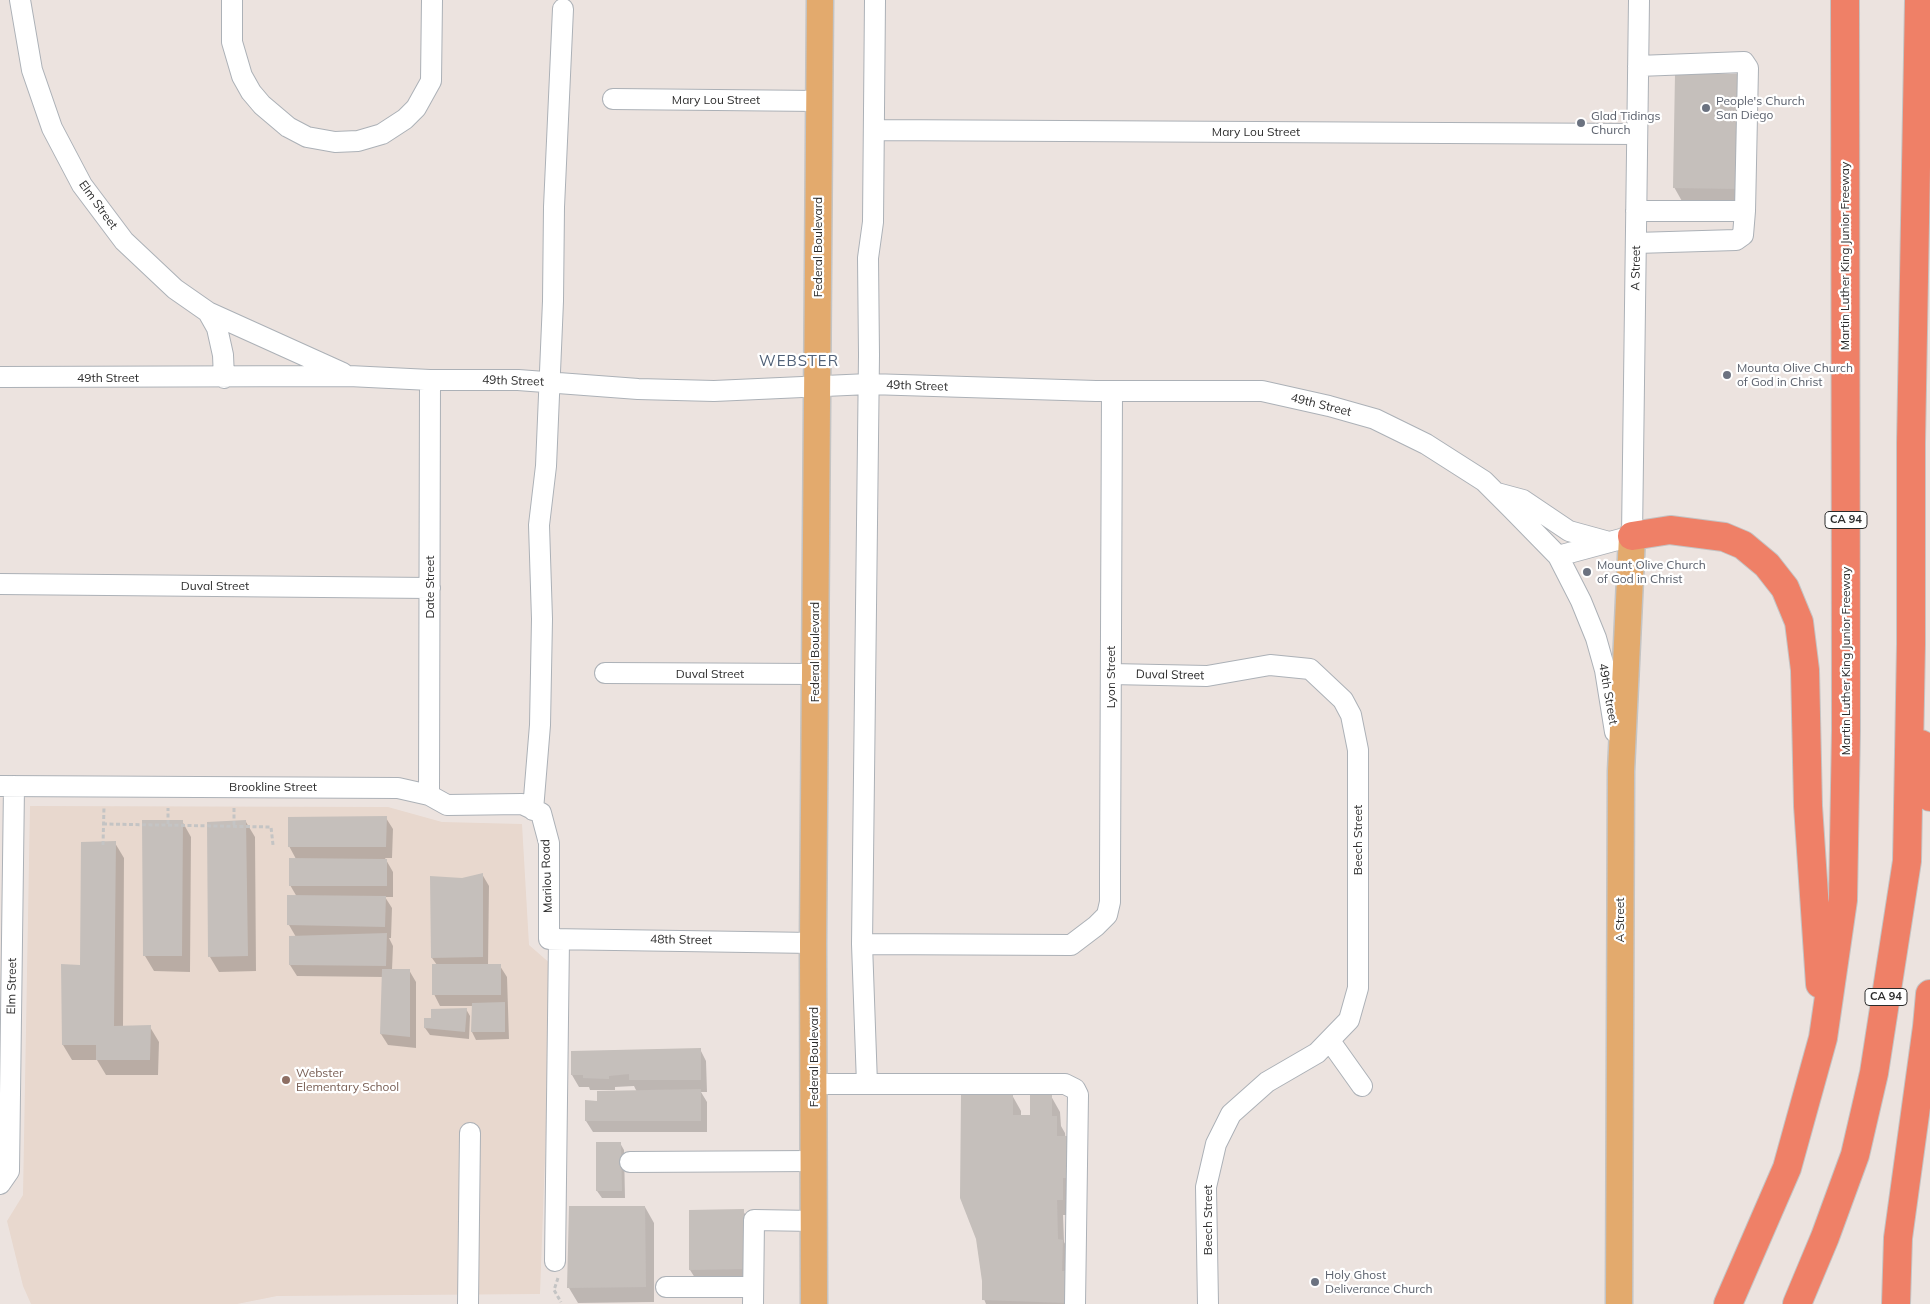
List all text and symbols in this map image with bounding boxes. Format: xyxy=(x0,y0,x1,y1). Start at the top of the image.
street label: Mary Lou Street xyxy=(672,93,760,107)
place label: People's Church San Diego xyxy=(1716,94,1805,122)
marker: People's Church San Diego xyxy=(1700,102,1712,114)
place label: Glad Tidings Church xyxy=(1591,109,1661,137)
marker: Glad Tidings Church xyxy=(1575,117,1587,129)
street label: Mary Lou Street xyxy=(1212,125,1300,139)
street label: Martin Luther King Junior Freeway xyxy=(1838,162,1852,350)
street label: Elm Street xyxy=(75,178,121,232)
street label: Federal Boulevard xyxy=(811,197,825,297)
street label: A Street xyxy=(1628,245,1644,291)
district label: WEBSTER xyxy=(758,352,840,370)
place label: Mounta Olive Church of God in Christ xyxy=(1737,361,1853,389)
marker: Mounta Olive Church of God in Christ xyxy=(1721,369,1733,381)
street label: 49th Street xyxy=(77,371,139,385)
street label: 49th Street xyxy=(482,373,544,389)
street label: 49th Street xyxy=(886,378,948,394)
street label: 49th Street xyxy=(1289,391,1353,419)
road number: CA 94 xyxy=(1825,512,1867,528)
street label: Date Street xyxy=(423,555,437,619)
place label: Mount Olive Church of God in Christ xyxy=(1597,558,1706,586)
marker: Mount Olive Church of God in Christ xyxy=(1581,566,1593,578)
street label: Martin Luther King Junior Freeway xyxy=(1839,567,1853,755)
street label: Duval Street xyxy=(181,579,249,593)
street label: Federal Boulevard xyxy=(808,602,822,702)
street label: Lyon Street xyxy=(1104,646,1118,708)
street label: 49th Street xyxy=(1596,662,1620,726)
street label: Duval Street xyxy=(676,667,744,681)
street label: Duval Street xyxy=(1136,667,1204,683)
street label: Brookline Street xyxy=(229,780,317,794)
street label: Beech Street xyxy=(1351,805,1365,875)
street label: Marilou Road xyxy=(539,839,555,913)
street label: A Street xyxy=(1613,897,1627,943)
street label: 48th Street xyxy=(650,932,712,948)
street label: Elm Street xyxy=(4,957,20,1015)
road number: CA 94 xyxy=(1865,989,1907,1006)
street label: Federal Boulevard xyxy=(807,1007,821,1107)
place label: Webster Elementary School xyxy=(296,1066,399,1094)
marker: Webster Elementary School xyxy=(280,1074,292,1086)
street label: Beech Street xyxy=(1201,1185,1215,1255)
place label: Holy Ghost Deliverance Church xyxy=(1325,1268,1432,1296)
marker: Holy Ghost Deliverance Church xyxy=(1309,1276,1321,1288)

